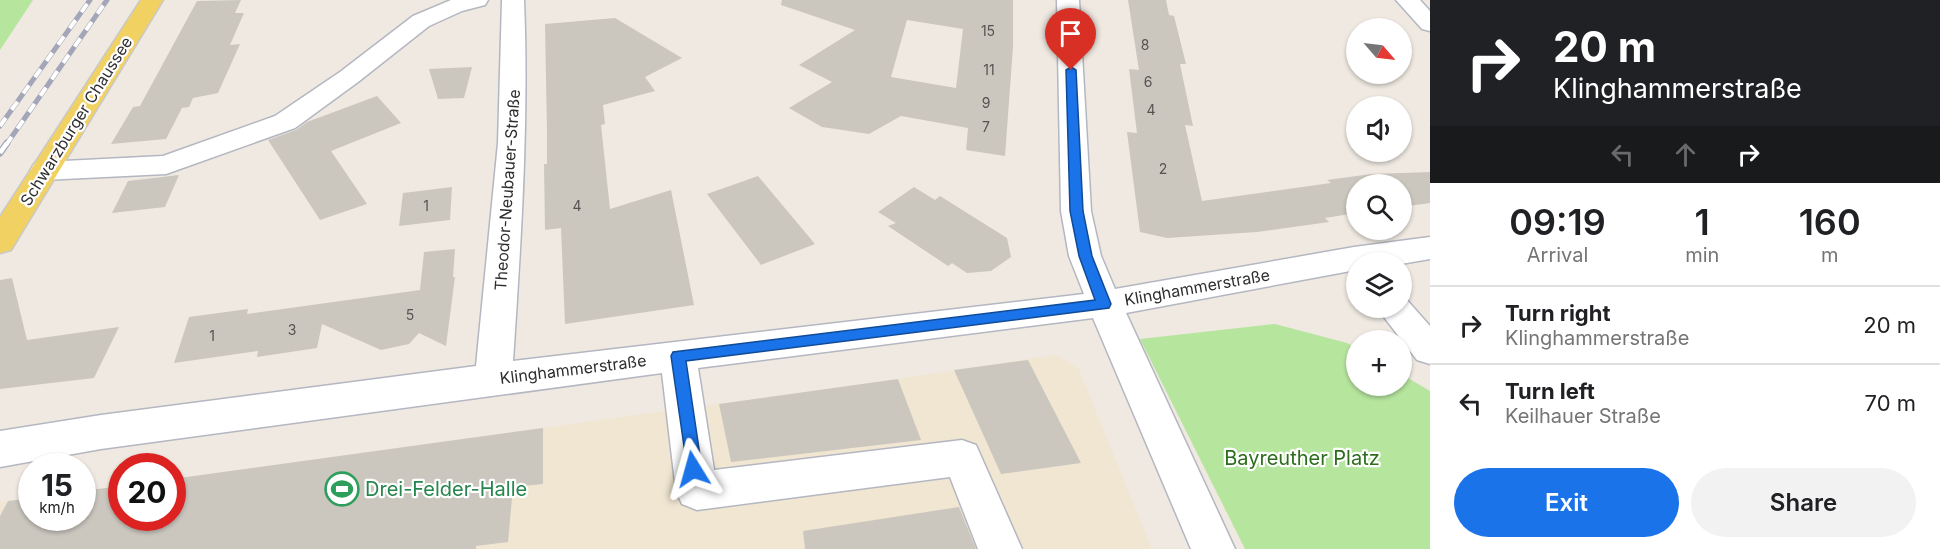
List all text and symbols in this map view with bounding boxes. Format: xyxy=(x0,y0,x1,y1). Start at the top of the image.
pin xyxy=(1045,8,1096,70)
icon: arrive xyxy=(1054,17,1087,50)
north arrow xyxy=(1346,18,1412,84)
map controls xyxy=(1346,18,1412,396)
text: 20 m xyxy=(1553,21,1656,72)
house number: 15 xyxy=(981,22,995,39)
icon: right xyxy=(1454,24,1532,102)
street label: Schwarzburger Chaussee xyxy=(16,33,136,209)
house number: 8 xyxy=(1141,36,1149,53)
house number: 11 xyxy=(983,61,995,78)
text: Klinghammerstraße xyxy=(1553,72,1802,105)
house number: 6 xyxy=(1144,73,1152,90)
street label: Theodor-Neubauer-Straße xyxy=(490,89,524,291)
house number: 9 xyxy=(982,94,990,111)
button: sound xyxy=(1346,96,1412,162)
house number: 4 xyxy=(1146,101,1156,118)
house number: 7 xyxy=(982,118,990,135)
icon: left xyxy=(1606,138,1639,171)
icon: ahead xyxy=(1669,138,1702,171)
icon: right xyxy=(1732,138,1765,171)
house number: 2 xyxy=(1159,160,1167,177)
button: search xyxy=(1346,174,1412,240)
house number: 1 xyxy=(423,197,429,214)
house number: 4 xyxy=(572,197,582,214)
text: 09:19 xyxy=(1509,200,1606,244)
text: 1 xyxy=(1695,200,1710,244)
text: 160 xyxy=(1799,200,1861,244)
text: Arrival xyxy=(1527,243,1588,267)
text: min xyxy=(1685,243,1719,267)
text: m xyxy=(1821,243,1838,267)
button: layers xyxy=(1346,252,1412,318)
street label: Klinghammerstraße xyxy=(1123,264,1271,310)
text: Turn right xyxy=(1505,300,1611,326)
house number: 5 xyxy=(406,306,414,323)
icon: right xyxy=(1454,309,1487,342)
text: 20 m xyxy=(1863,312,1916,338)
house number: 3 xyxy=(288,321,296,338)
text: Klinghammerstraße xyxy=(1505,326,1689,350)
house number: 1 xyxy=(209,327,215,344)
button: + xyxy=(1346,330,1412,396)
street label: Klinghammerstraße xyxy=(499,350,647,388)
text: Turn left xyxy=(1505,378,1595,404)
icon: left xyxy=(1454,387,1487,420)
text: 70 m xyxy=(1865,390,1916,416)
text: Keilhauer Straße xyxy=(1505,404,1661,428)
position arrow xyxy=(661,437,725,501)
park label: Bayreuther Platz xyxy=(1224,446,1380,470)
speed limit sign: 20 xyxy=(108,453,186,531)
text: 15 xyxy=(41,467,73,503)
button: Exit xyxy=(1454,468,1679,537)
button: Share xyxy=(1691,468,1916,537)
sports icon: Drei-Felder-Halle xyxy=(324,471,360,507)
place label: Drei-Felder-Halle xyxy=(365,477,527,501)
text: km/h xyxy=(39,498,75,517)

